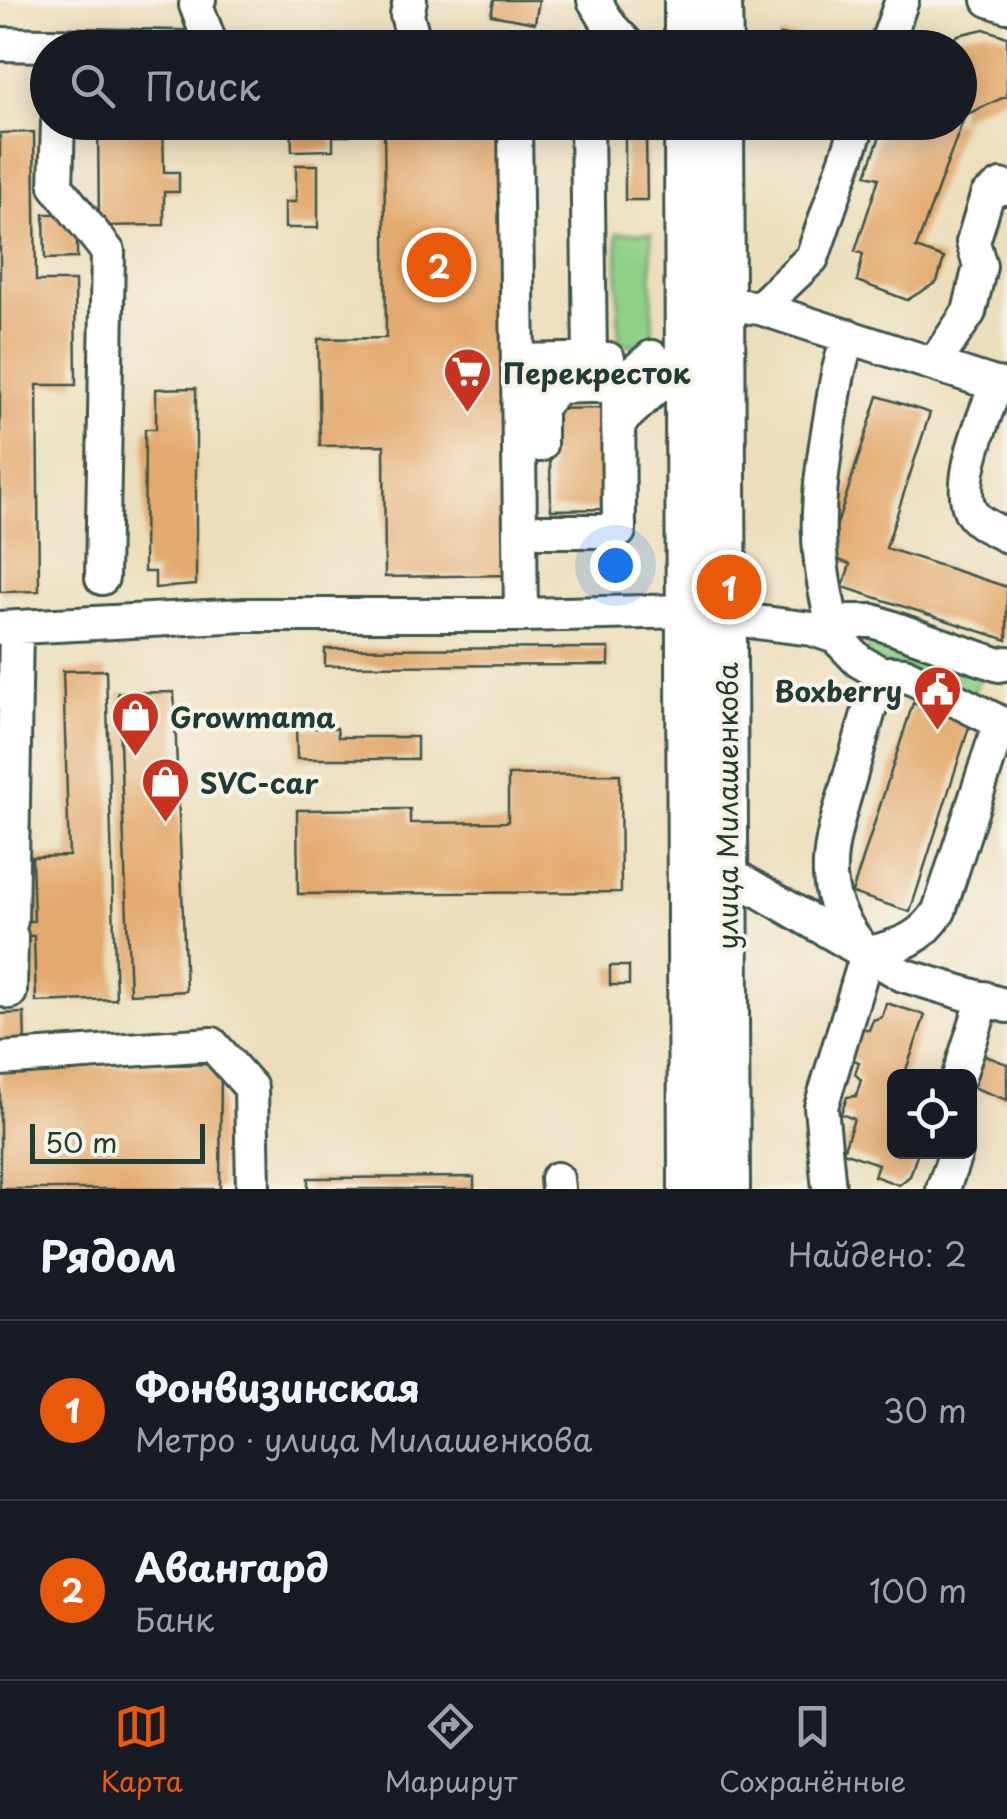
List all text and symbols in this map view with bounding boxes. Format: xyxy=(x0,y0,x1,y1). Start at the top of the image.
search box xyxy=(30,30,977,140)
text: Поиск xyxy=(145,57,260,114)
icon: search xyxy=(65,58,120,113)
pin: 2 xyxy=(406,228,472,302)
supermarket icon: Перекресток xyxy=(442,346,494,414)
place label: Перекресток xyxy=(503,351,691,394)
your location xyxy=(590,540,641,591)
pin: 1 xyxy=(696,550,762,624)
street label: улица Милашенкова xyxy=(705,662,748,950)
public building icon: Boxberry xyxy=(911,664,963,732)
place label: Boxberry xyxy=(774,669,902,712)
shop icon: Growmama xyxy=(109,690,161,758)
place label: Growmama xyxy=(170,695,336,738)
shop icon: SVC-car xyxy=(139,756,191,824)
place label: SVC-car xyxy=(200,761,319,804)
map controls xyxy=(887,1069,977,1159)
button: locate xyxy=(887,1069,977,1159)
scale bar xyxy=(30,1119,205,1164)
text: 50 m xyxy=(45,1120,118,1163)
text: Рядом xyxy=(40,1223,177,1286)
text: Найдено: 2 xyxy=(788,1230,967,1278)
text: Фонвизинская xyxy=(135,1358,420,1415)
text: 1 xyxy=(65,1386,80,1434)
text: 30 m xyxy=(883,1386,967,1434)
text: Метро · улица Милашенкова xyxy=(135,1415,592,1463)
text: Авангард xyxy=(135,1538,329,1595)
text: 2 xyxy=(61,1566,84,1614)
text: 100 m xyxy=(869,1566,967,1614)
text: Банк xyxy=(135,1595,214,1643)
tab: Карта xyxy=(101,1699,183,1802)
tab: Маршрут xyxy=(385,1699,517,1802)
tab: Сохранённые xyxy=(719,1699,906,1802)

